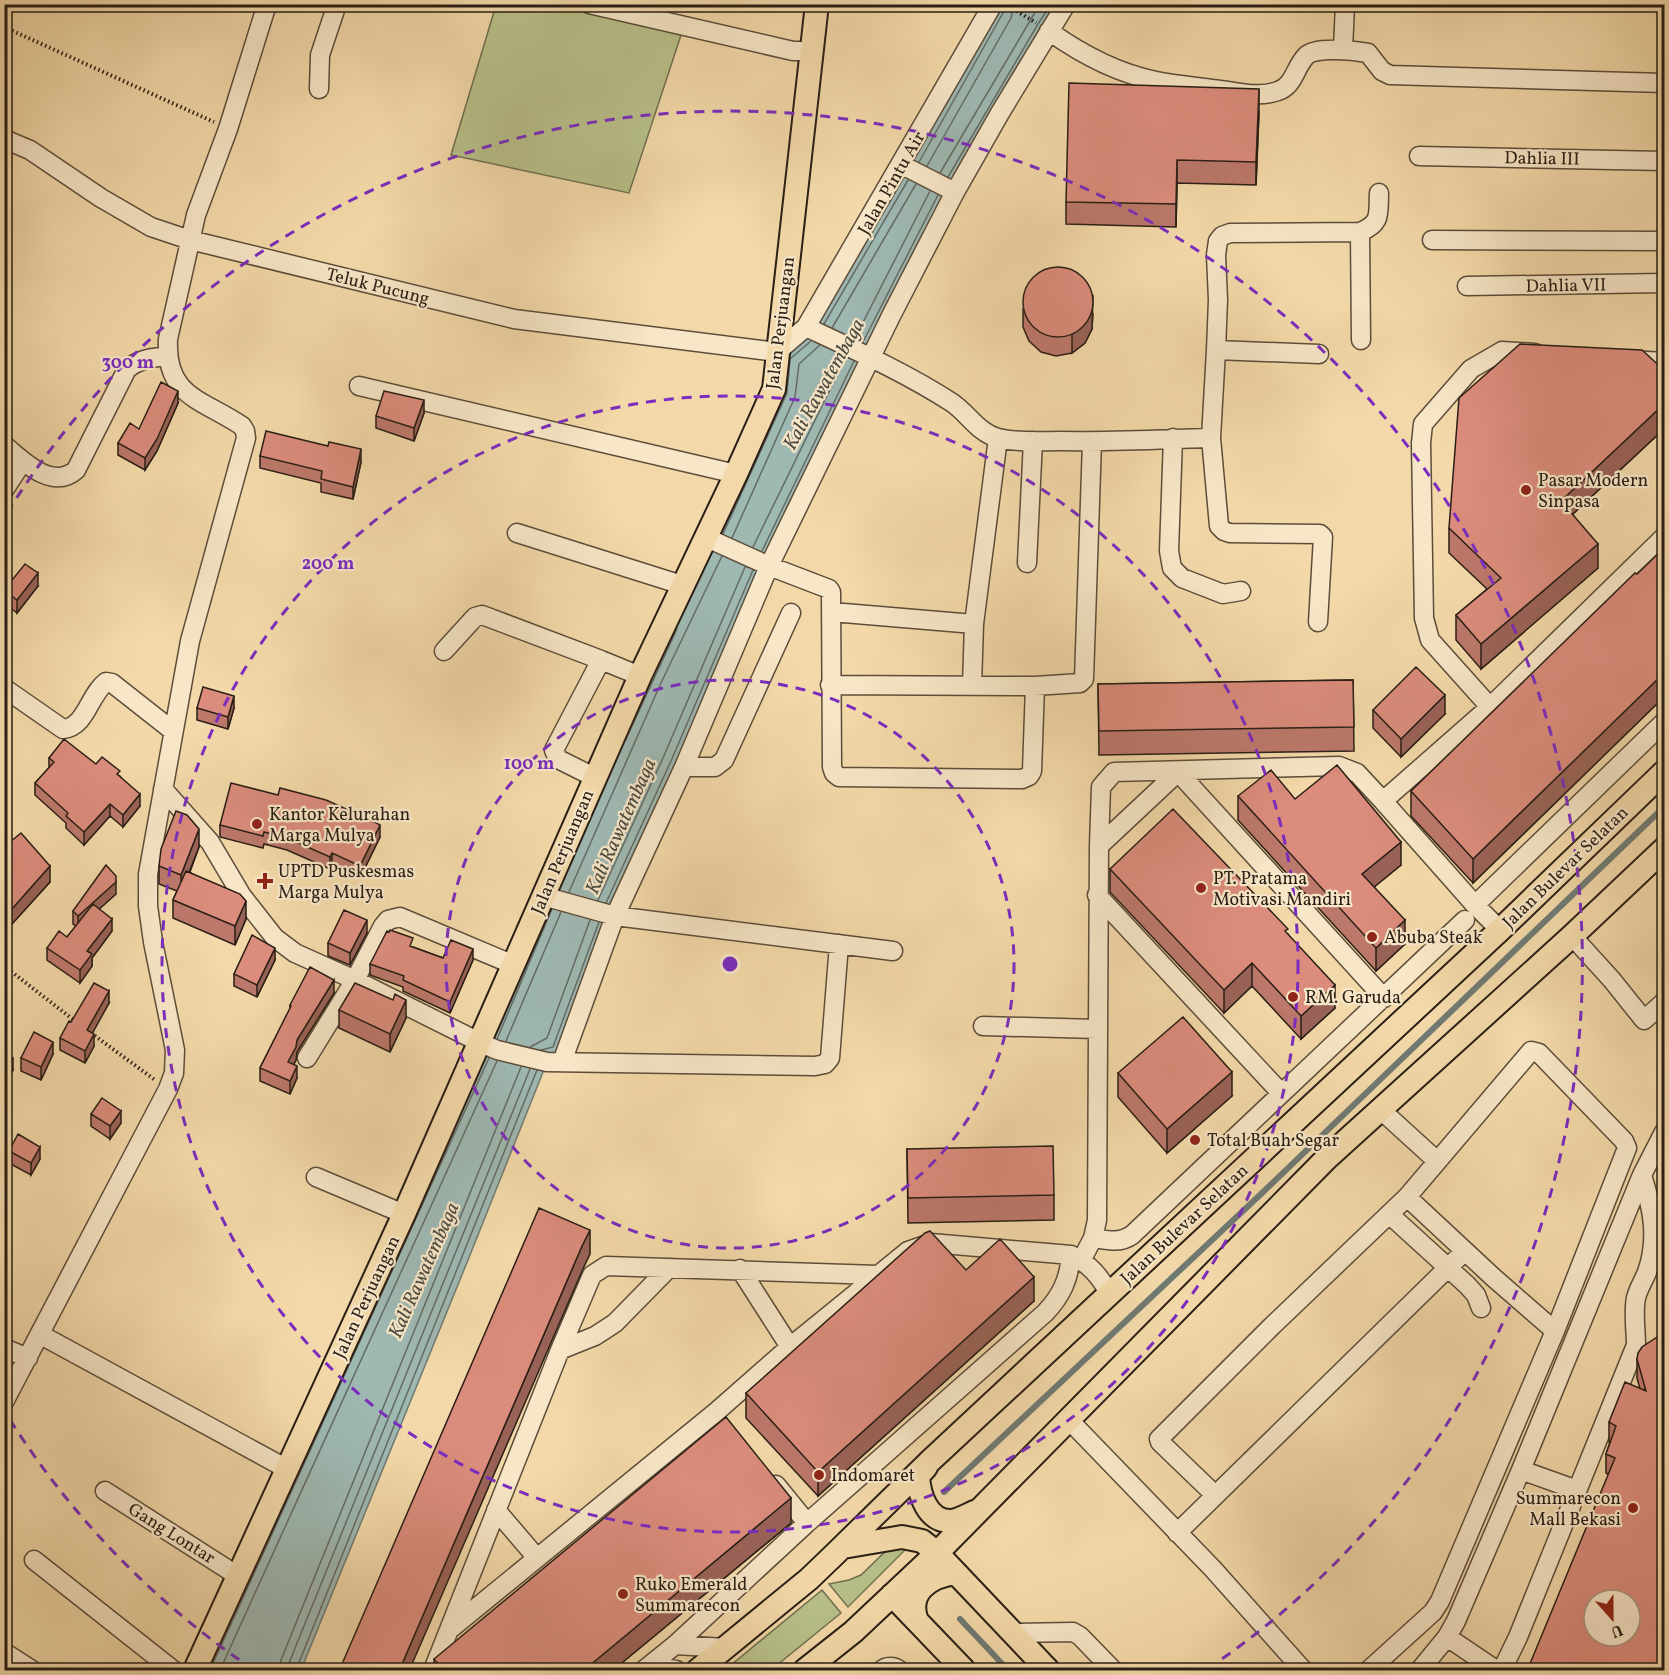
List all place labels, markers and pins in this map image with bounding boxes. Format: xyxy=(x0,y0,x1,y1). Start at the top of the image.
place label: Pasar Modern Sinpasa xyxy=(1538,469,1648,515)
marker: Pasar Modern Sinpasa xyxy=(1519,483,1533,497)
place label: Kantor Kelurahan Marga Mulya xyxy=(269,803,411,849)
marker: Kantor Kelurahan Marga Mulya xyxy=(250,817,264,831)
place label: UPTD Puskesmas Marga Mulya xyxy=(278,860,414,906)
place label: PT. Pratama Motivasi Mandiri xyxy=(1213,867,1351,913)
marker: UPTD Puskesmas Marga Mulya xyxy=(256,872,274,890)
marker: PT. Pratama Motivasi Mandiri xyxy=(1194,881,1208,895)
place label: Abuba Steak xyxy=(1384,926,1483,951)
marker: Abuba Steak xyxy=(1365,930,1379,944)
centre of rings xyxy=(720,954,740,974)
place label: RM. Garuda xyxy=(1305,986,1401,1011)
marker: RM. Garuda xyxy=(1286,990,1300,1004)
place label: Total Buah Segar xyxy=(1207,1129,1339,1154)
marker: Total Buah Segar xyxy=(1188,1133,1202,1147)
place label: Indomaret xyxy=(831,1464,915,1489)
marker: Indomaret xyxy=(812,1468,826,1482)
place label: Summarecon Mall Bekasi xyxy=(1516,1487,1621,1533)
marker: Summarecon Mall Bekasi xyxy=(1626,1501,1640,1515)
place label: Ruko Emerald Summarecon xyxy=(635,1573,748,1619)
marker: Ruko Emerald Summarecon xyxy=(616,1587,630,1601)

